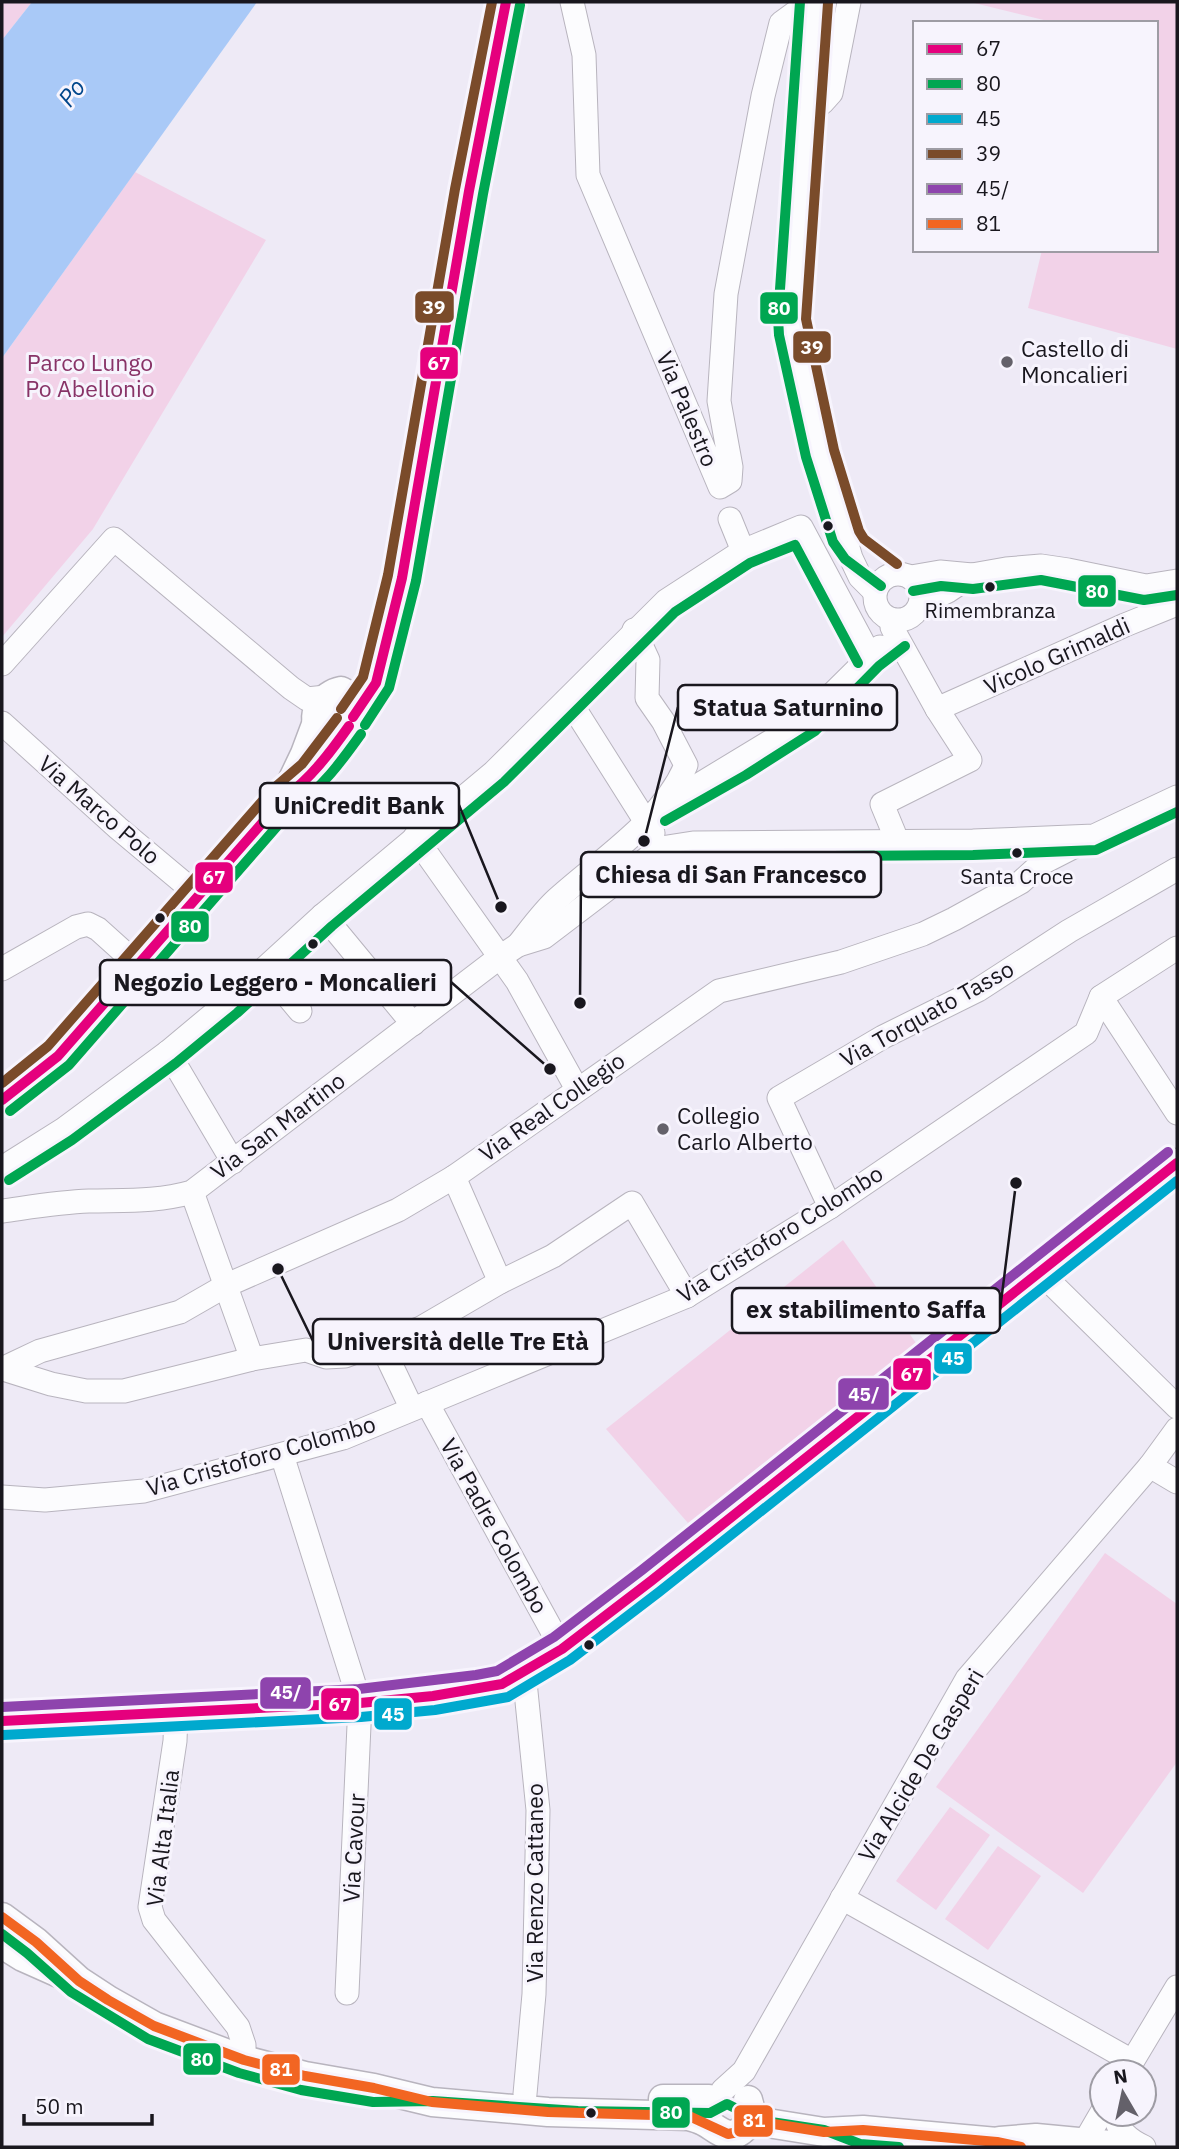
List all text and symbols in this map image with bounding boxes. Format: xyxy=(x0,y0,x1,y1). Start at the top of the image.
legend xyxy=(913,21,1158,252)
text: 67 xyxy=(976,34,1001,62)
text: 80 xyxy=(976,69,1001,97)
water label: Po xyxy=(50,72,92,113)
text: 45 xyxy=(976,104,1001,132)
text: 39 xyxy=(976,139,1001,167)
text: 45/ xyxy=(976,174,1009,202)
text: 81 xyxy=(976,209,1001,237)
line badge: 39 xyxy=(414,290,455,324)
line badge: 80 xyxy=(759,291,799,325)
text: 39 xyxy=(423,295,445,319)
text: 80 xyxy=(768,296,790,320)
line badge: 39 xyxy=(792,330,832,364)
place label: Castello di Moncalieri xyxy=(1021,333,1129,389)
text: 39 xyxy=(801,335,823,359)
line badge: 67 xyxy=(419,346,459,380)
street label: Via Palestro xyxy=(650,346,726,471)
park label: Parco Lungo Po Abellonio xyxy=(25,347,155,403)
text: 67 xyxy=(428,351,450,375)
marker: Castello di Moncalieri xyxy=(999,354,1015,370)
unlabelled marker xyxy=(821,519,835,533)
line badge: 80 xyxy=(1077,574,1117,608)
text: 80 xyxy=(1086,579,1108,603)
marker: Rimembranza xyxy=(983,580,997,594)
place label: Rimembranza xyxy=(925,596,1055,624)
street label: Vicolo Grimaldi xyxy=(979,610,1134,701)
callout: Statua Saturnino xyxy=(678,685,897,730)
text: Statua Saturnino xyxy=(692,691,884,723)
street label: Via Marco Polo xyxy=(32,748,167,870)
callout: UniCredit Bank xyxy=(260,783,459,828)
text: UniCredit Bank xyxy=(274,789,444,821)
marker: Santa Croce xyxy=(1010,846,1024,860)
callout: Chiesa di San Francesco xyxy=(581,852,881,897)
text: Chiesa di San Francesco xyxy=(595,858,867,890)
line badge: 67 xyxy=(194,861,234,894)
place label: Santa Croce xyxy=(960,862,1074,890)
text: 67 xyxy=(203,865,225,889)
line badge: 80 xyxy=(170,910,210,943)
unlabelled marker xyxy=(153,911,167,925)
text: 80 xyxy=(179,914,201,938)
unlabelled marker xyxy=(306,937,320,951)
street label: Via Torquato Tasso xyxy=(834,953,1019,1073)
callout: Negozio Leggero - Moncalieri xyxy=(100,960,451,1005)
text: Negozio Leggero - Moncalieri xyxy=(113,966,437,998)
street label: Via Real Collegio xyxy=(473,1045,630,1168)
street label: Via San Martino xyxy=(204,1065,351,1186)
place label: Collegio Carlo Alberto xyxy=(677,1100,813,1156)
marker: Collegio Carlo Alberto xyxy=(655,1121,671,1137)
street label: Via Cristoforo Colombo xyxy=(671,1158,888,1309)
callout: ex stabilimento Saffa xyxy=(732,1288,1000,1333)
text: ex stabilimento Saffa xyxy=(746,1293,986,1325)
callout: Università delle Tre Età xyxy=(313,1319,603,1364)
text: Università delle Tre Età xyxy=(327,1325,589,1357)
line badge: 45 xyxy=(933,1342,973,1375)
text: 45 xyxy=(942,1346,964,1370)
line badge: 67 xyxy=(892,1357,932,1391)
text: 67 xyxy=(901,1362,923,1386)
line badge: 45/ xyxy=(837,1377,890,1411)
text: 45/ xyxy=(848,1382,880,1406)
street label: Via Cristoforo Colombo xyxy=(143,1408,379,1502)
street label: Via Padre Colombo xyxy=(434,1433,555,1618)
unlabelled marker xyxy=(582,1638,596,1652)
street label: Via Alcide De Gasperi xyxy=(851,1662,990,1867)
line badge: 45/ xyxy=(259,1676,312,1710)
text: 45/ xyxy=(270,1680,302,1704)
line badge: 67 xyxy=(320,1687,360,1721)
text: 67 xyxy=(329,1692,351,1716)
line badge: 45 xyxy=(373,1697,413,1731)
text: 45 xyxy=(382,1702,404,1726)
street label: Via Alta Italia xyxy=(139,1768,185,1908)
street label: Via Renzo Cattaneo xyxy=(519,1783,549,1983)
street label: Via Cavour xyxy=(335,1792,371,1903)
line badge: 80 xyxy=(182,2042,222,2076)
text: 80 xyxy=(191,2047,213,2071)
line badge: 81 xyxy=(261,2053,301,2086)
text: 81 xyxy=(270,2057,293,2081)
north arrow xyxy=(1088,2058,1158,2128)
text: N xyxy=(1112,2063,1129,2089)
scale bar xyxy=(24,2082,152,2126)
text: 50 m xyxy=(35,2092,84,2120)
line badge: 80 xyxy=(651,2096,691,2129)
text: 80 xyxy=(660,2100,682,2124)
line badge: 81 xyxy=(733,2104,774,2138)
unlabelled marker xyxy=(584,2106,598,2120)
text: 81 xyxy=(743,2108,766,2132)

